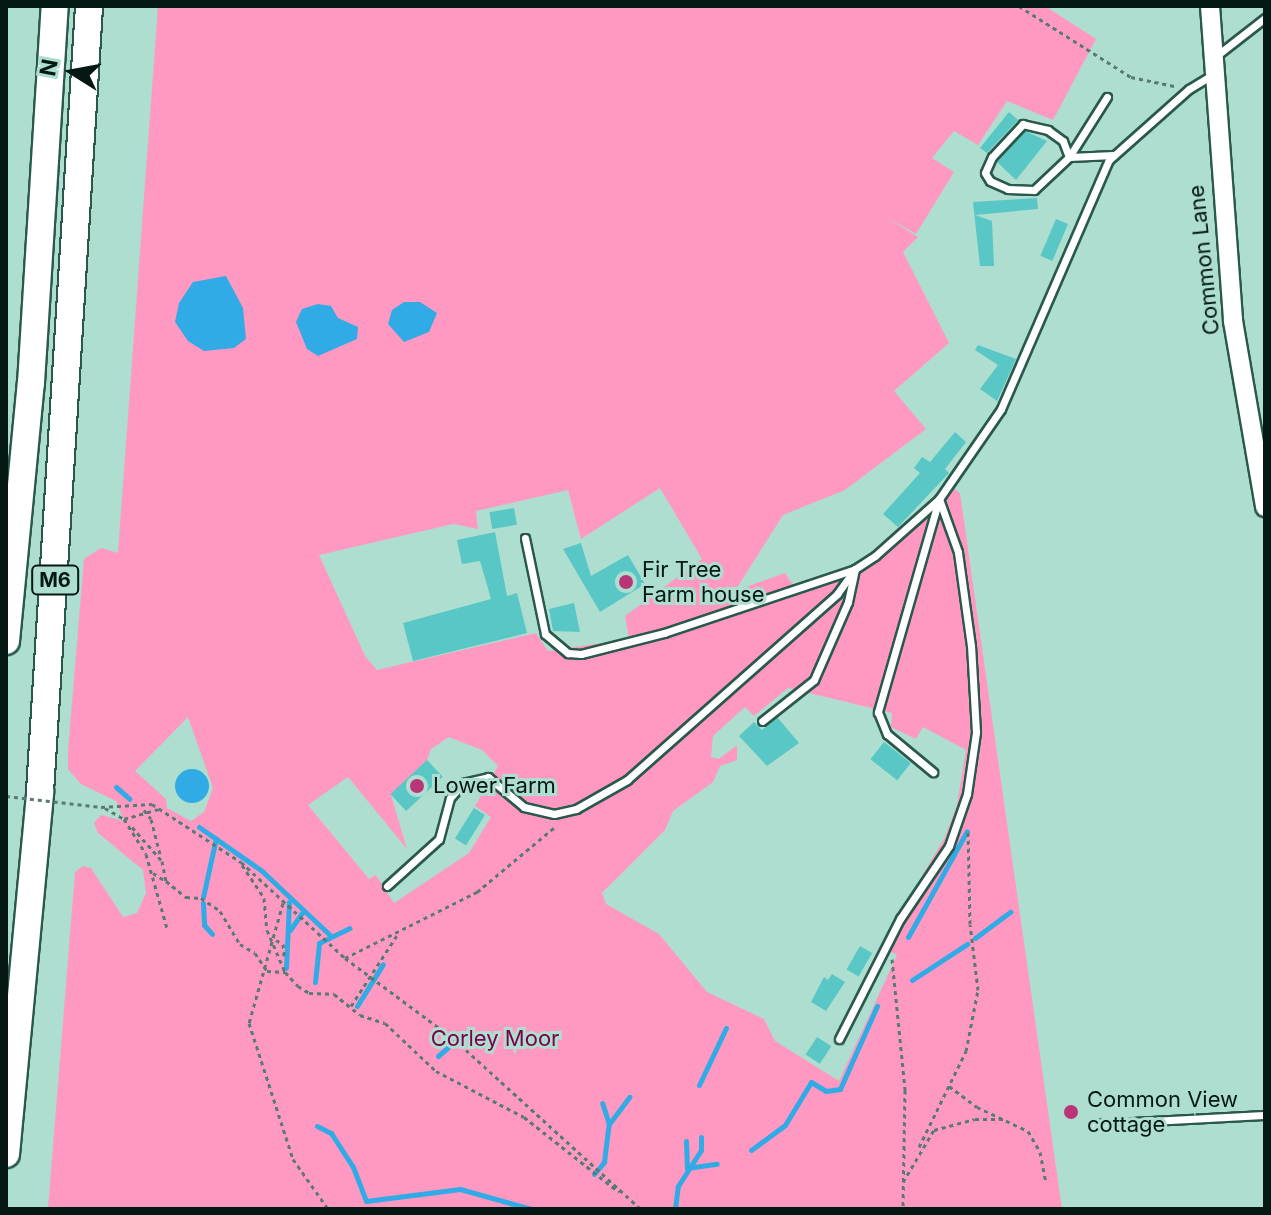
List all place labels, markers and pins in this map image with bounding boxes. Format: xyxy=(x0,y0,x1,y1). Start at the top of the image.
place label: Fir Tree Farm house xyxy=(642,556,765,608)
marker: Fir Tree Farm house xyxy=(617,573,635,591)
place label: Lower Farm xyxy=(433,773,556,799)
marker: Lower Farm xyxy=(408,777,426,795)
place label: Common View cottage xyxy=(1087,1086,1238,1138)
marker: Common View cottage xyxy=(1062,1103,1080,1121)

